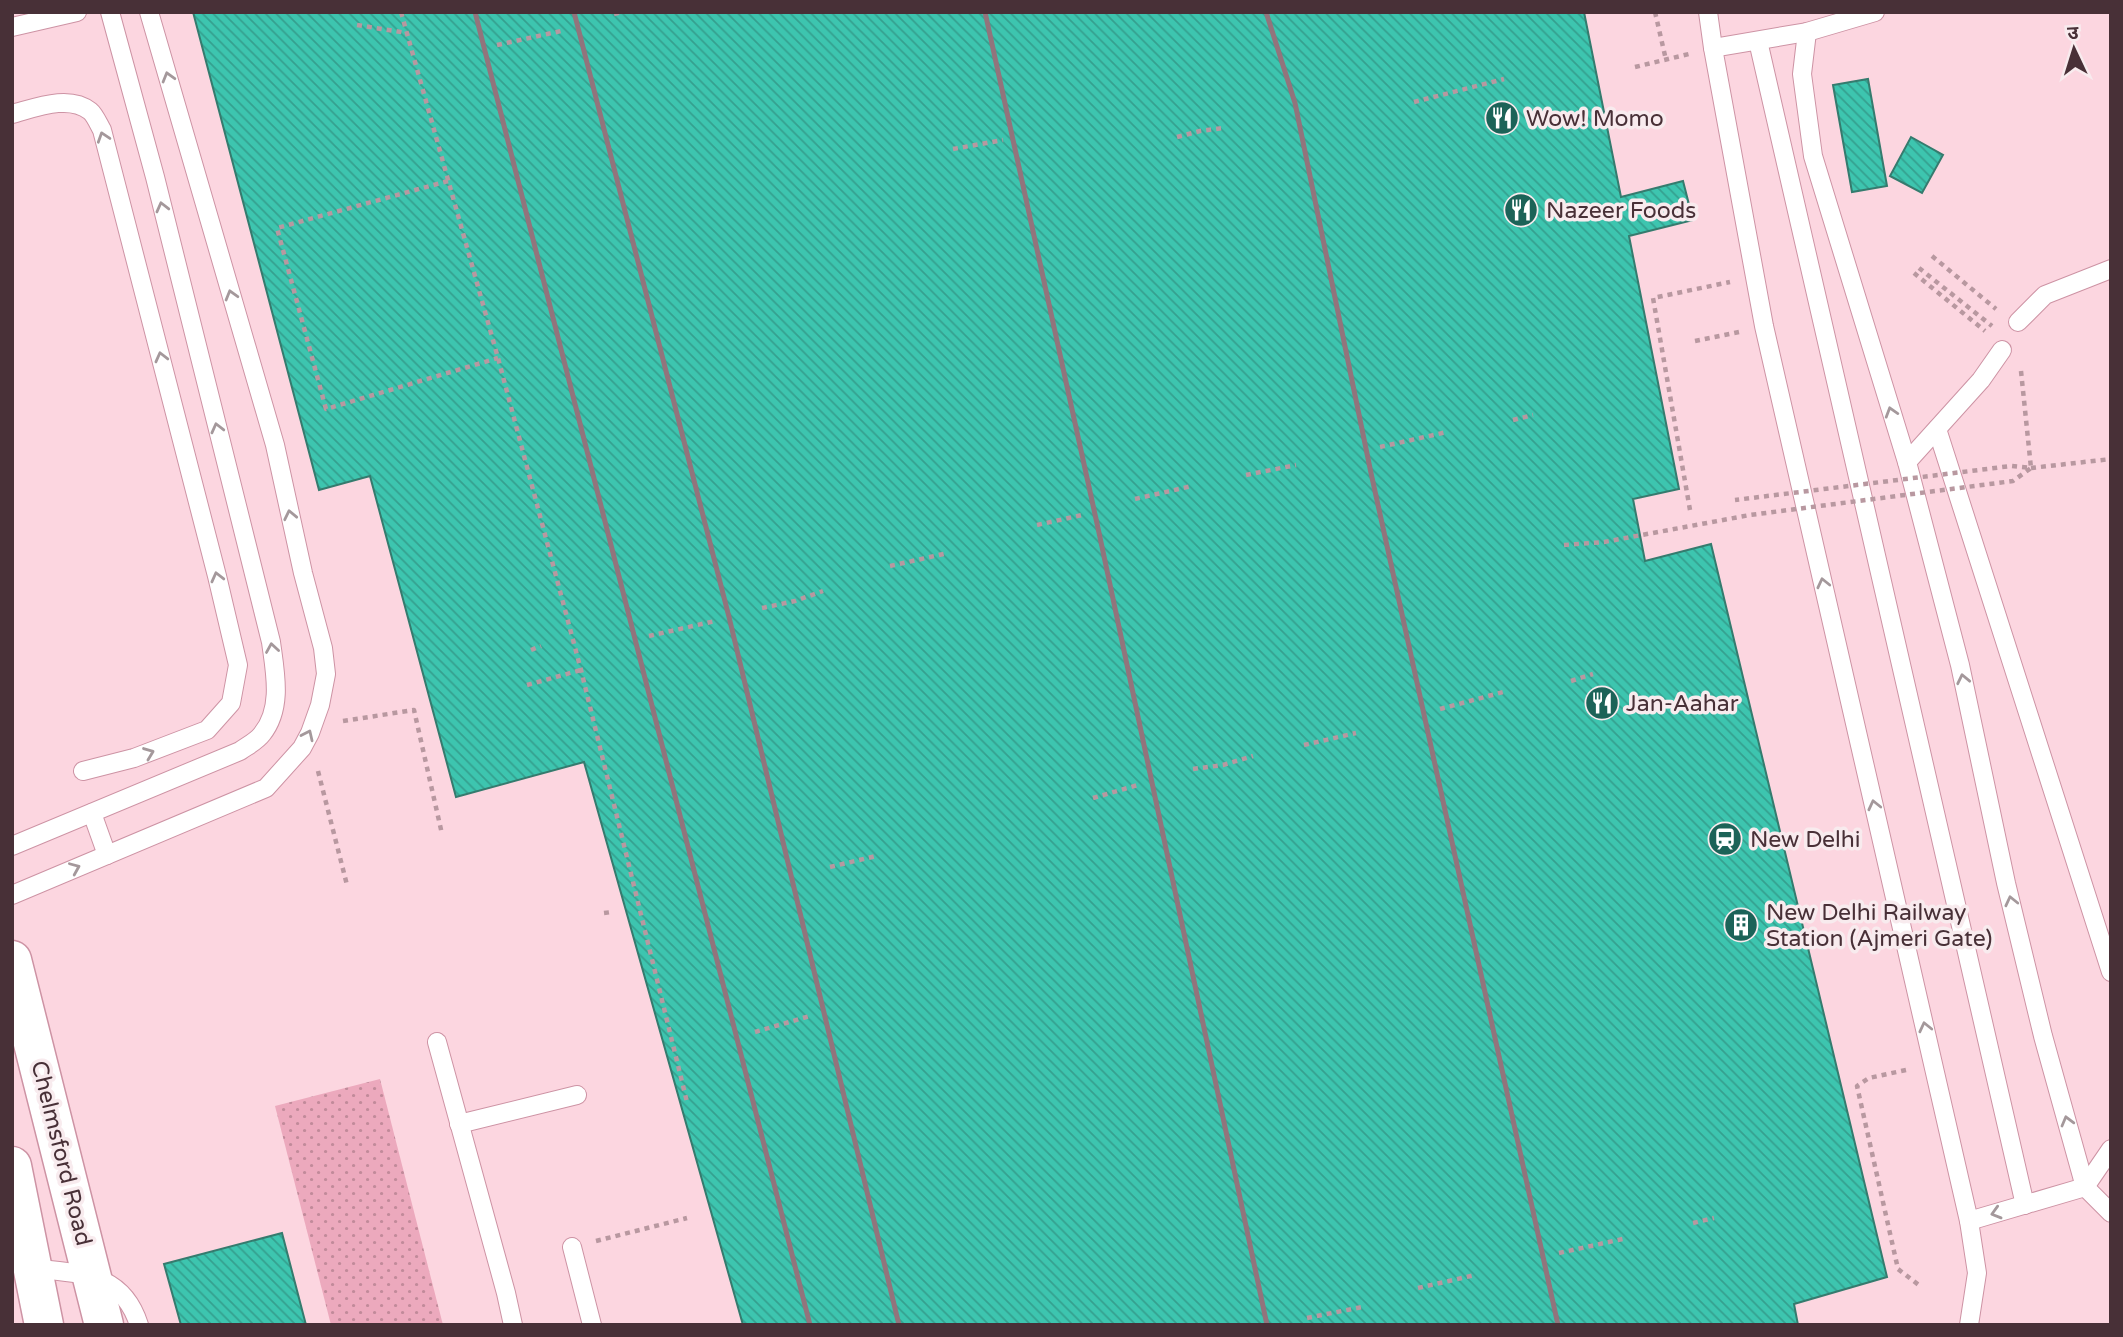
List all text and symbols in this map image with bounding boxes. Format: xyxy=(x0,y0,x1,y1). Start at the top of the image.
north arrow xyxy=(2039,14,2109,84)
text: उ xyxy=(2067,22,2080,44)
one-way arrow xyxy=(161,71,176,83)
restaurant icon: Wow! Momo xyxy=(1483,99,1521,137)
place label: Wow! Momo xyxy=(1526,105,1664,133)
one-way arrow xyxy=(97,132,112,144)
restaurant icon: Nazeer Foods xyxy=(1502,191,1540,229)
place label: Nazeer Foods xyxy=(1546,197,1696,225)
one-way arrow xyxy=(156,201,170,213)
one-way arrow xyxy=(225,289,240,301)
one-way arrow xyxy=(155,351,169,363)
one-way arrow xyxy=(1885,406,1899,418)
one-way arrow xyxy=(211,422,225,434)
one-way arrow xyxy=(284,509,298,521)
one-way arrow xyxy=(211,572,225,584)
one-way arrow xyxy=(1817,577,1831,589)
one-way arrow xyxy=(265,643,280,654)
one-way arrow xyxy=(1956,673,1971,685)
restaurant icon: Jan-Aahar xyxy=(1583,684,1621,722)
place label: Jan-Aahar xyxy=(1626,690,1739,718)
one-way arrow xyxy=(300,730,314,742)
one-way arrow xyxy=(142,747,154,761)
one-way arrow xyxy=(1868,799,1882,811)
station icon: New Delhi xyxy=(1706,820,1744,858)
place label: New Delhi xyxy=(1750,826,1861,854)
one-way arrow xyxy=(68,863,80,877)
one-way arrow xyxy=(2005,895,2019,907)
place label: New Delhi Railway Station (Ajmeri Gate) xyxy=(1766,899,1992,953)
building icon: New Delhi Railway Station (Ajmeri Gate) xyxy=(1722,906,1760,944)
one-way arrow xyxy=(1918,1021,1933,1033)
street label: Chelmsford Road xyxy=(24,1058,98,1249)
one-way arrow xyxy=(2061,1115,2075,1127)
one-way arrow xyxy=(1990,1205,2002,1220)

